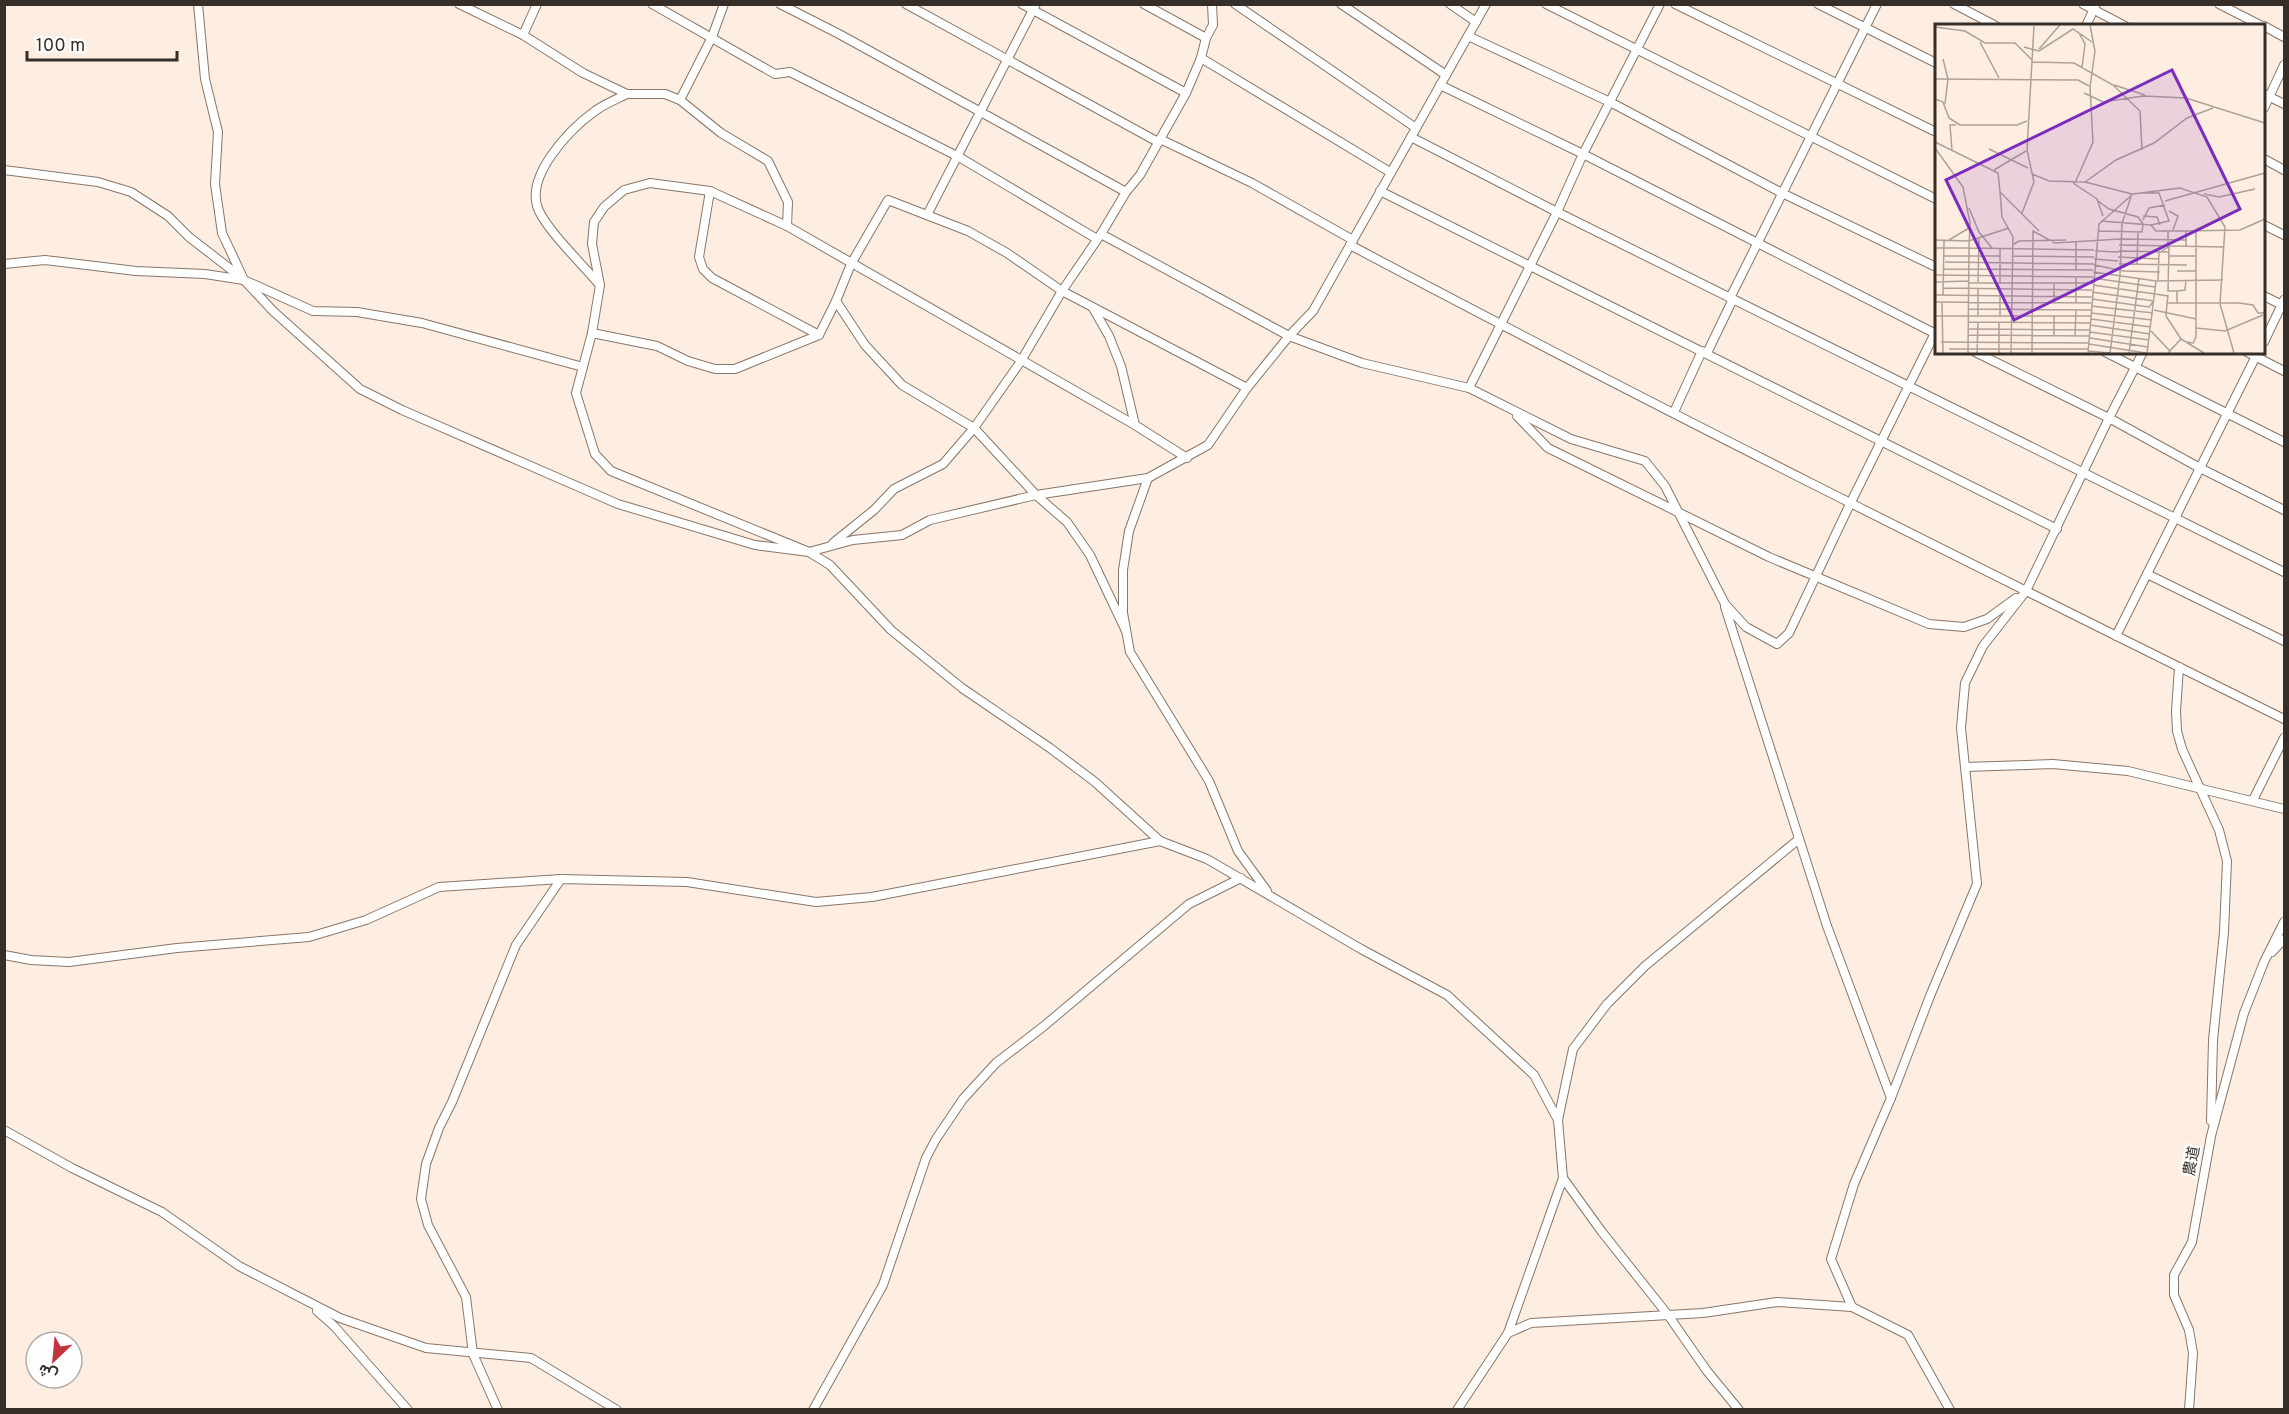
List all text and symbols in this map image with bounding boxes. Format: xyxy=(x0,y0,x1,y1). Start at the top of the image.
scale bar xyxy=(27,24,177,62)
inset map xyxy=(1935,24,2265,354)
text: 100 m xyxy=(36,35,85,58)
street label: 農道 xyxy=(2181,1144,2205,1178)
north arrow xyxy=(24,1330,84,1390)
text: ش xyxy=(35,1358,61,1385)

